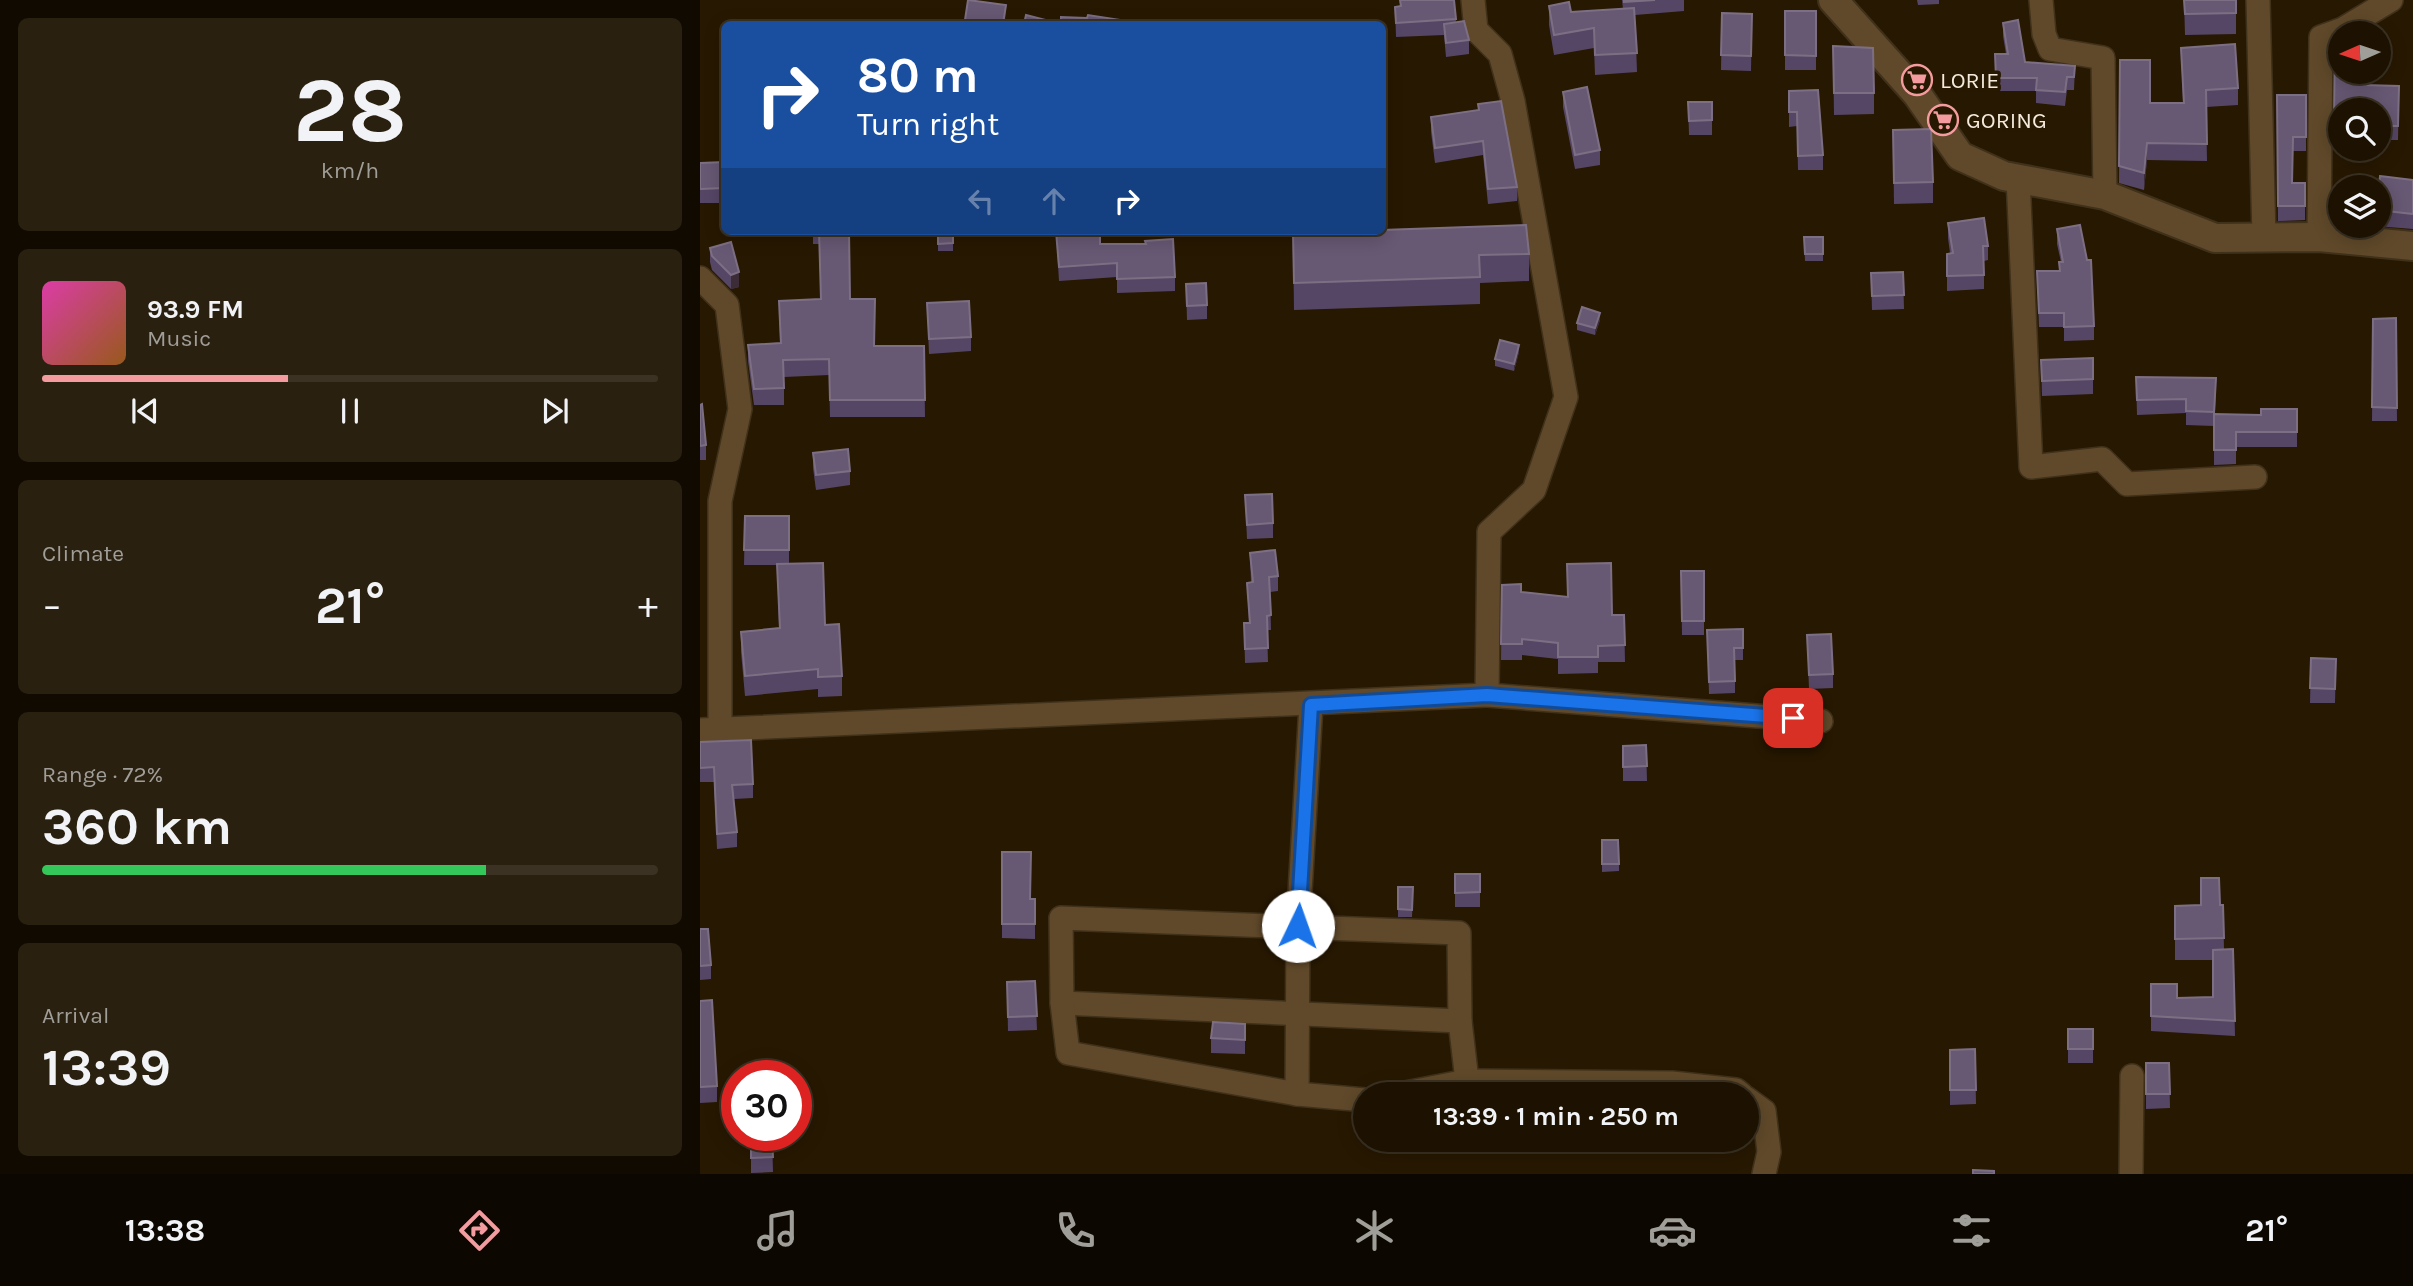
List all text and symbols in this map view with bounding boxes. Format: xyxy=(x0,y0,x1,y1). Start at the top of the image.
north arrow xyxy=(2328,21,2390,84)
map controls xyxy=(2328,21,2391,238)
text: 80 m xyxy=(857,47,979,104)
icon: right xyxy=(742,49,833,140)
text: 28 xyxy=(293,58,407,164)
supermarket icon: LORIE xyxy=(1900,63,1934,97)
place label: LORIE xyxy=(1940,67,1999,94)
button: search xyxy=(2328,98,2391,161)
supermarket icon: GORING xyxy=(1926,103,1960,137)
text: Turn right xyxy=(857,106,999,143)
place label: GORING xyxy=(1966,107,2047,134)
text: km/h xyxy=(321,157,379,184)
button: layers xyxy=(2328,175,2391,238)
icon: left xyxy=(962,182,1000,220)
icon: ahead xyxy=(1035,182,1073,220)
icon: right xyxy=(1108,182,1146,220)
text: 93.9 FM xyxy=(147,294,244,325)
text: Music xyxy=(147,325,211,352)
icon: previous xyxy=(126,392,164,430)
icon: pause xyxy=(331,392,369,430)
icon: next xyxy=(536,392,574,430)
text: Climate xyxy=(42,540,124,567)
text: 21° xyxy=(315,575,385,636)
text: − xyxy=(42,583,62,628)
text: + xyxy=(638,583,658,628)
pin xyxy=(1763,688,1823,748)
icon: arrive xyxy=(1774,699,1812,737)
text: Range · 72% xyxy=(42,761,163,788)
text: 360 km xyxy=(42,796,232,857)
position arrow xyxy=(1261,889,1335,963)
text: Arrival xyxy=(42,1002,109,1029)
text: 13:39 xyxy=(42,1037,171,1098)
speed limit sign: 30 xyxy=(721,1060,812,1151)
text: 13:39 · 1 min · 250 m xyxy=(1433,1101,1679,1132)
icon: directions xyxy=(455,1206,504,1255)
icon: music xyxy=(753,1206,802,1255)
icon: phone xyxy=(1051,1206,1100,1255)
icon: climate xyxy=(1350,1206,1399,1255)
icon: car xyxy=(1648,1206,1697,1255)
icon: filters xyxy=(1947,1206,1996,1255)
text: 13:38 xyxy=(125,1212,205,1249)
text: 21° xyxy=(2245,1212,2288,1249)

